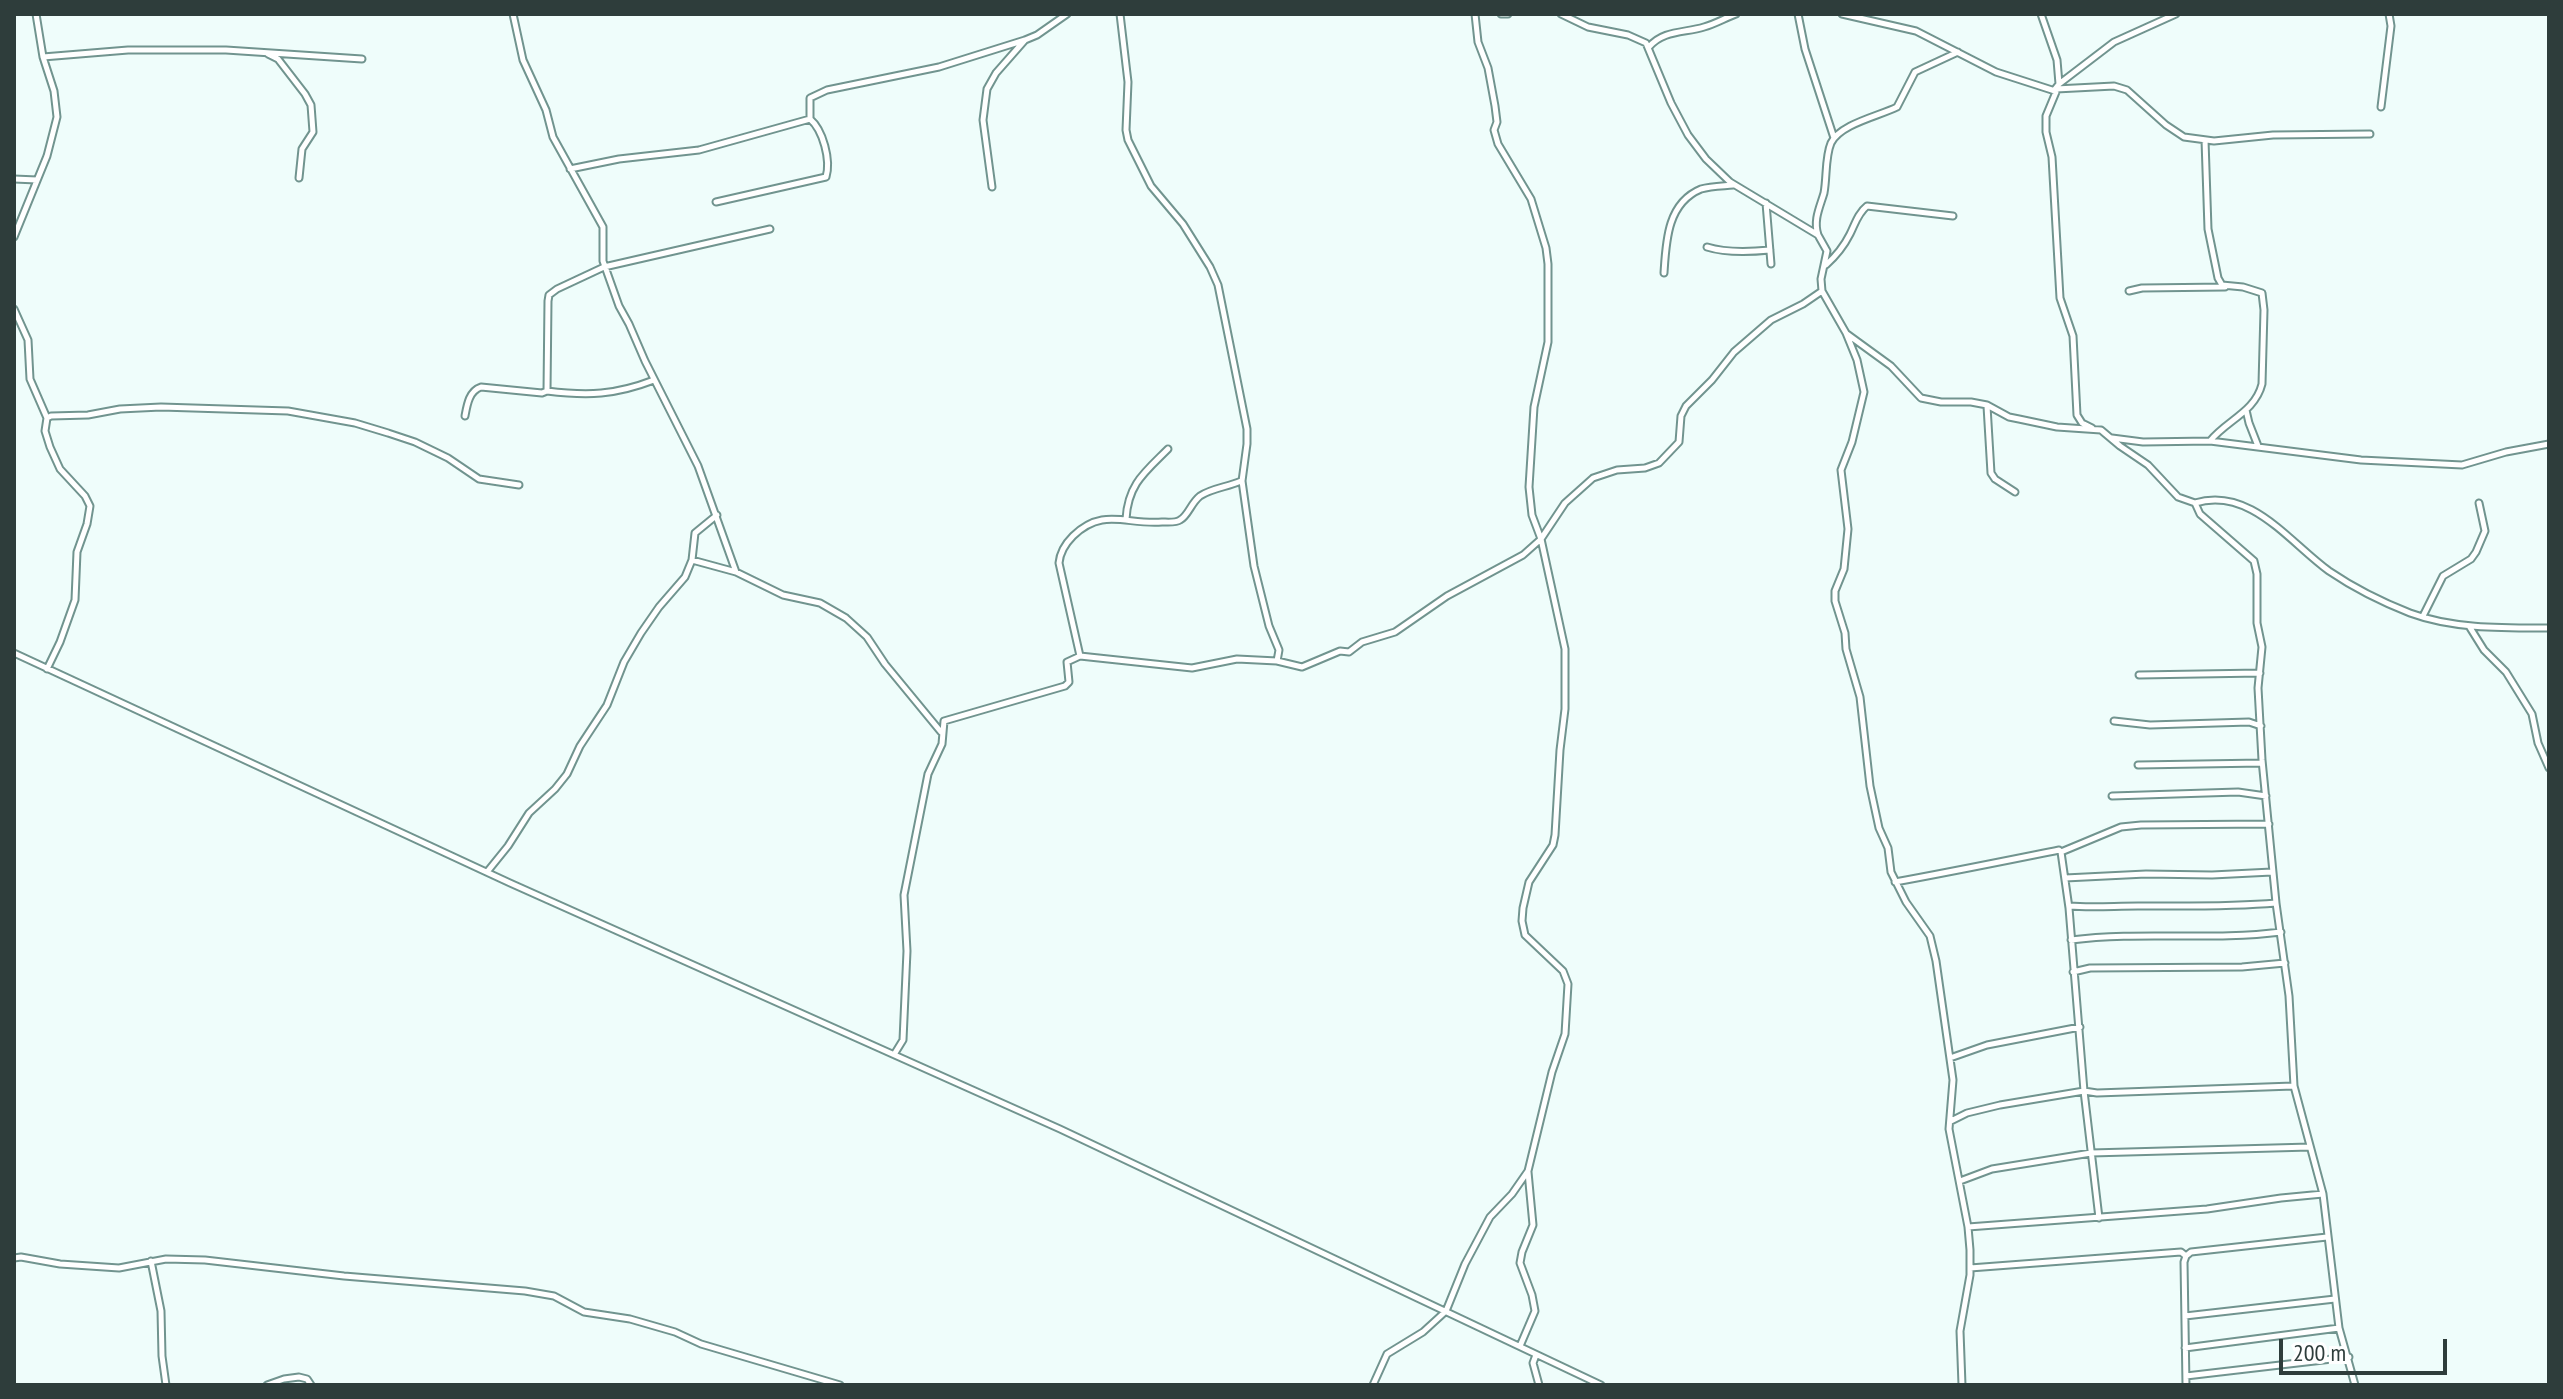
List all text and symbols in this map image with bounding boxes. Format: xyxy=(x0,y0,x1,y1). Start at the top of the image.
scale bar xyxy=(2283,1323,2451,1373)
text: 200 m xyxy=(2293,1337,2346,1368)

